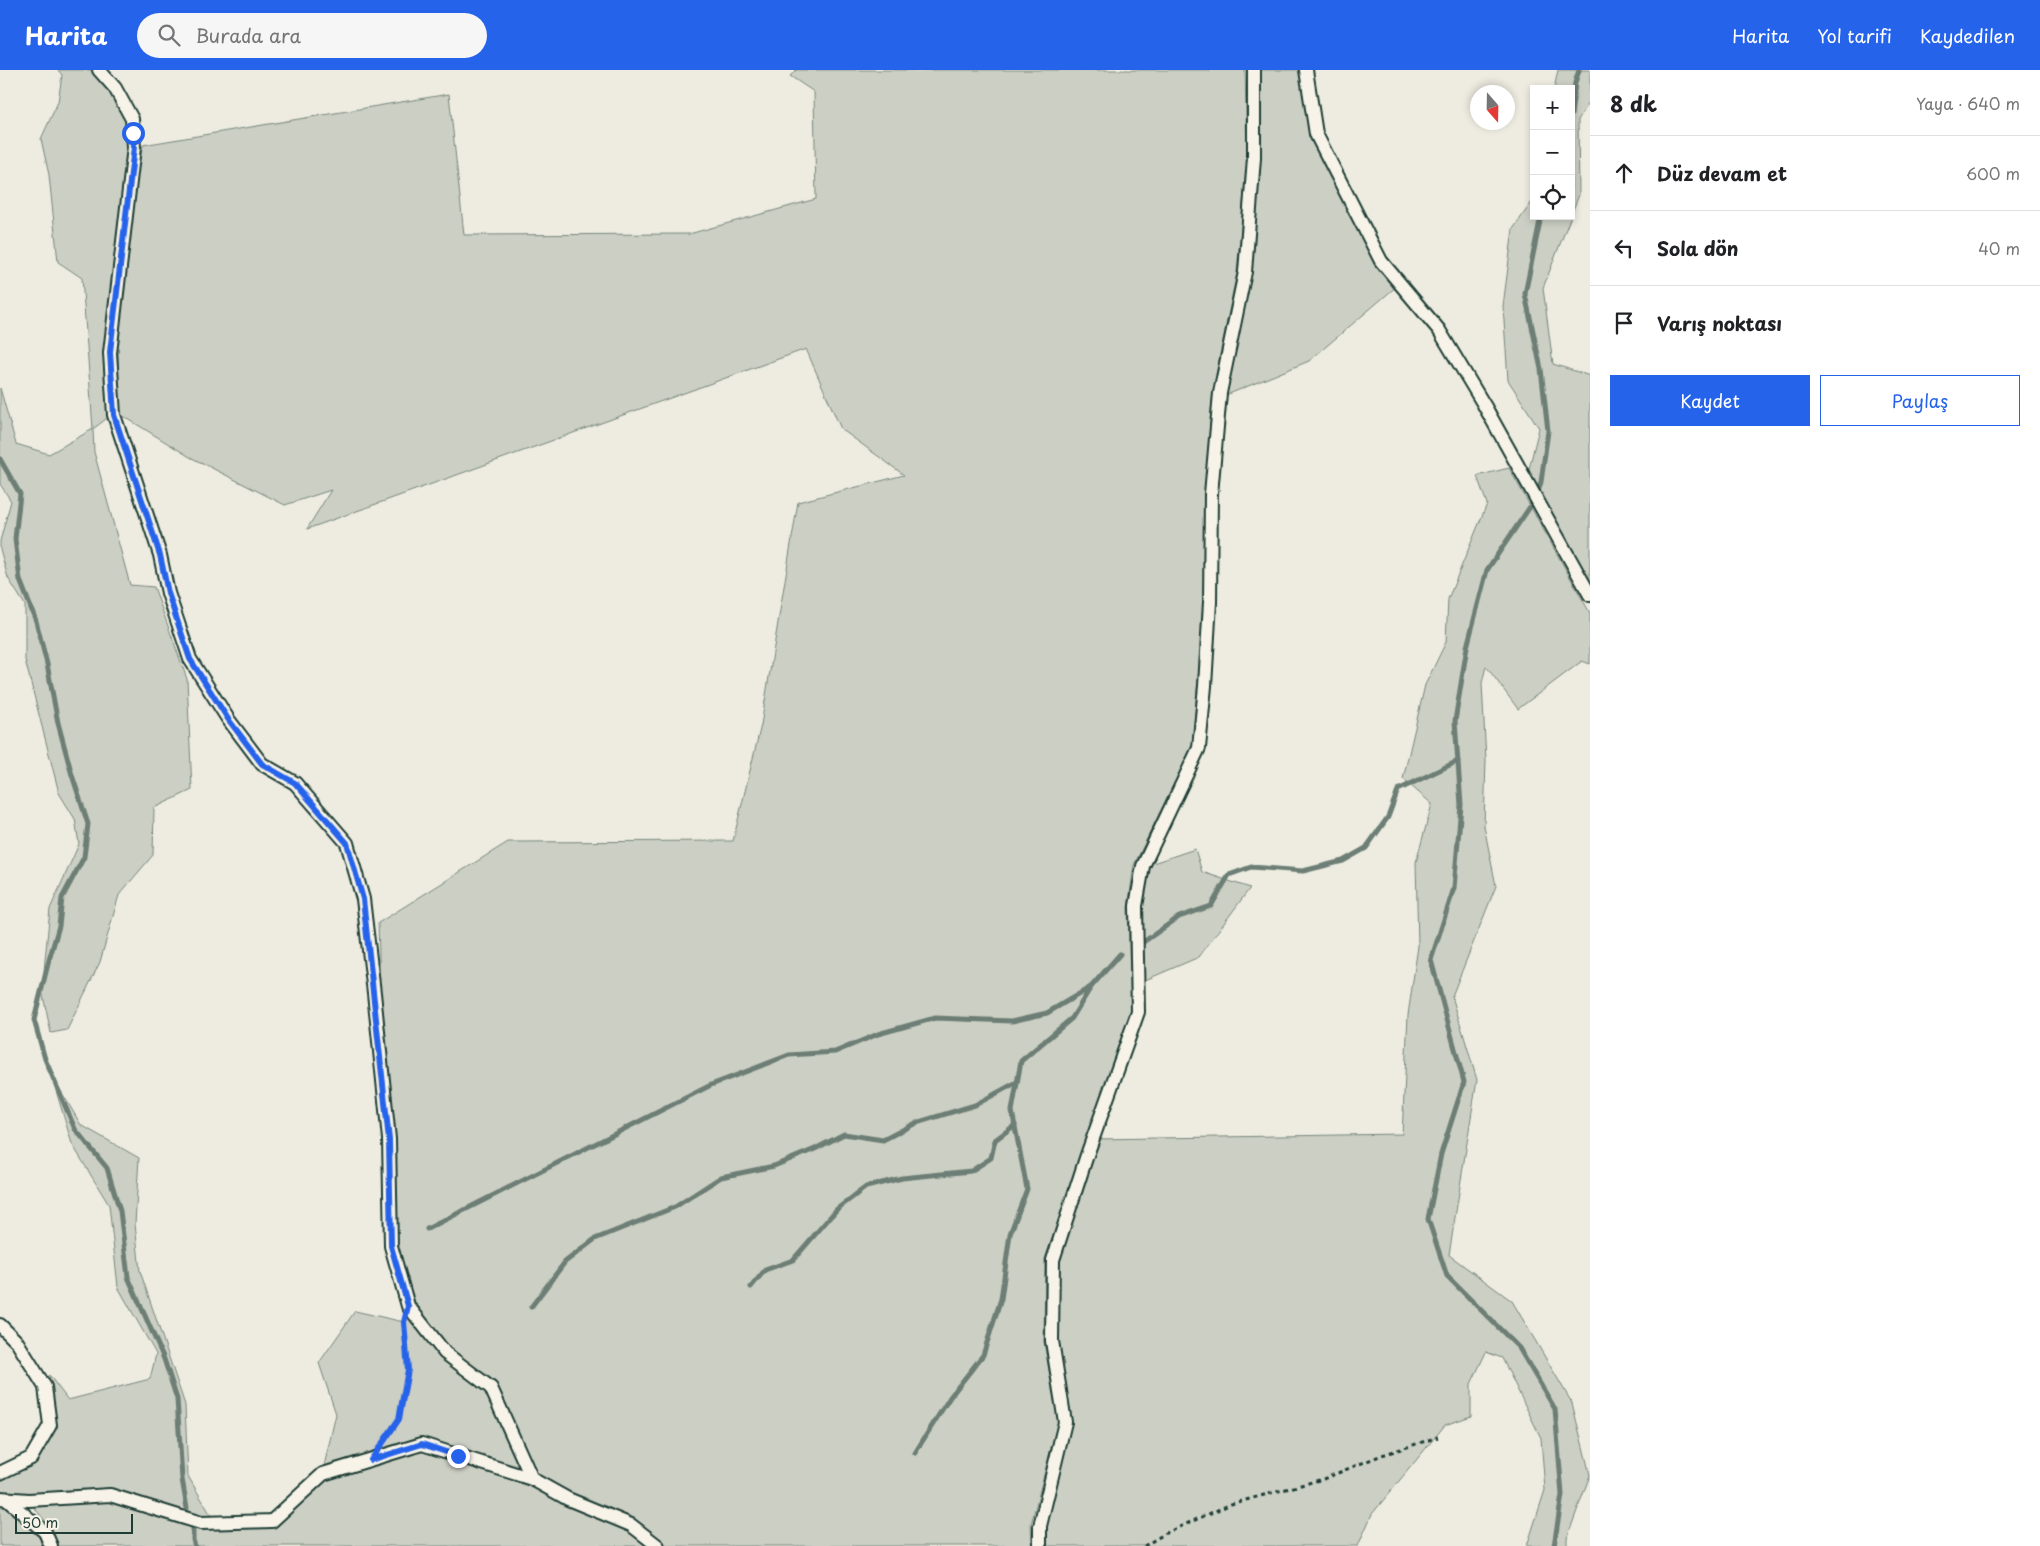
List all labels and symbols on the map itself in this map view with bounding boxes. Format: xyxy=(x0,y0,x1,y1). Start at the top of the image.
north arrow xyxy=(1470,85,1515,130)
route start xyxy=(122,122,145,145)
route end xyxy=(447,1445,470,1468)
scale bar xyxy=(15,1511,132,1534)

